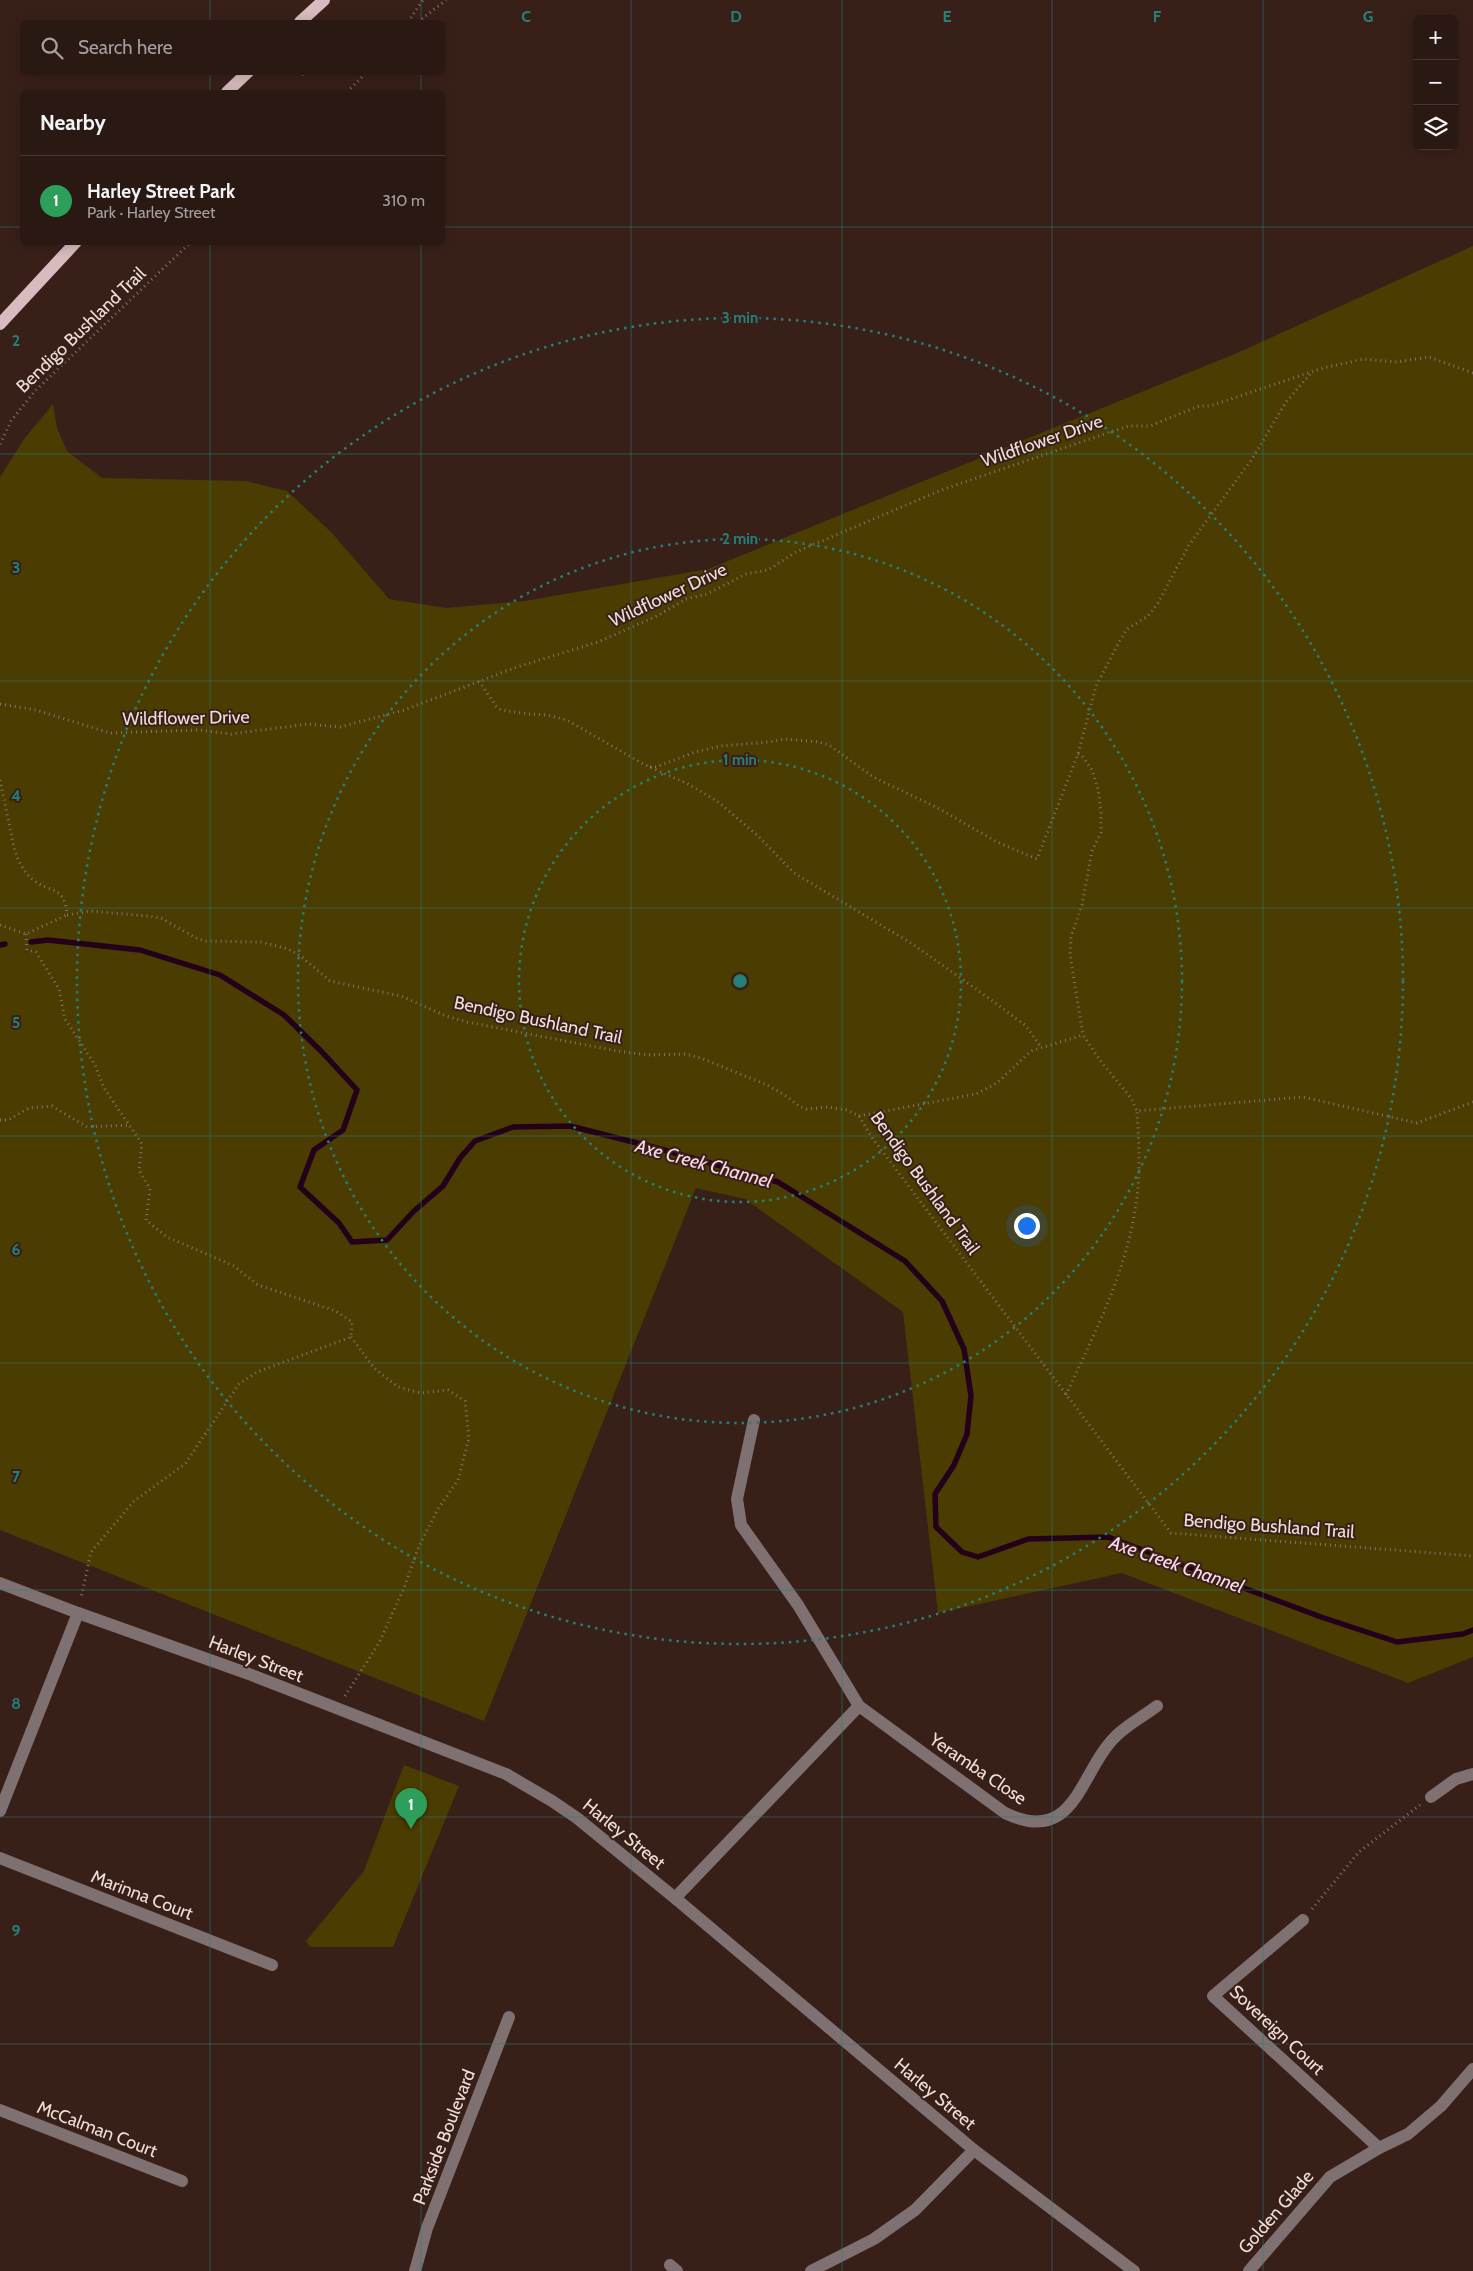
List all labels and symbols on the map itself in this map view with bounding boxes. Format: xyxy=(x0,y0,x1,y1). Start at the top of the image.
text: C xyxy=(521,7,531,26)
text: D xyxy=(730,7,742,26)
text: E xyxy=(942,7,952,26)
text: F xyxy=(1153,7,1162,26)
text: G xyxy=(1363,7,1373,26)
street label: Bendigo Bushland Trail xyxy=(12,262,151,397)
text: 3 min xyxy=(722,309,758,327)
text: 2 xyxy=(12,331,20,350)
street label: Wildflower Drive xyxy=(978,410,1106,472)
text: 2 min xyxy=(722,530,758,548)
text: 3 xyxy=(12,558,20,577)
street label: Wildflower Drive xyxy=(606,558,730,632)
street label: Wildflower Drive xyxy=(122,706,250,730)
text: 1 min xyxy=(723,751,757,769)
text: 4 xyxy=(11,786,21,805)
centre of rings xyxy=(731,972,749,990)
street label: Bendigo Bushland Trail xyxy=(452,991,625,1049)
text: 5 xyxy=(12,1013,20,1032)
street label: Bendigo Bushland Trail xyxy=(866,1107,985,1259)
water label: Axe Creek Channel xyxy=(632,1134,775,1193)
your location xyxy=(1014,1213,1040,1239)
text: 6 xyxy=(12,1240,21,1259)
text: 7 xyxy=(12,1467,21,1486)
street label: Bendigo Bushland Trail xyxy=(1183,1509,1356,1543)
water label: Axe Creek Channel xyxy=(1106,1530,1248,1598)
street label: Harley Street xyxy=(206,1631,306,1687)
text: 8 xyxy=(11,1694,21,1713)
street label: Yeramba Close xyxy=(924,1728,1031,1810)
pin: 1 xyxy=(395,1788,427,1829)
street label: Harley Street xyxy=(578,1794,670,1874)
street label: Marinna Court xyxy=(88,1865,196,1925)
text: 9 xyxy=(12,1921,21,1940)
street label: Sovereign Court xyxy=(1225,1980,1329,2080)
street label: Harley Street xyxy=(890,2054,980,2134)
street label: Parkside Boulevard xyxy=(408,2066,480,2208)
street label: McCalman Court xyxy=(34,2096,160,2162)
street label: Golden Glade xyxy=(1234,2166,1318,2258)

